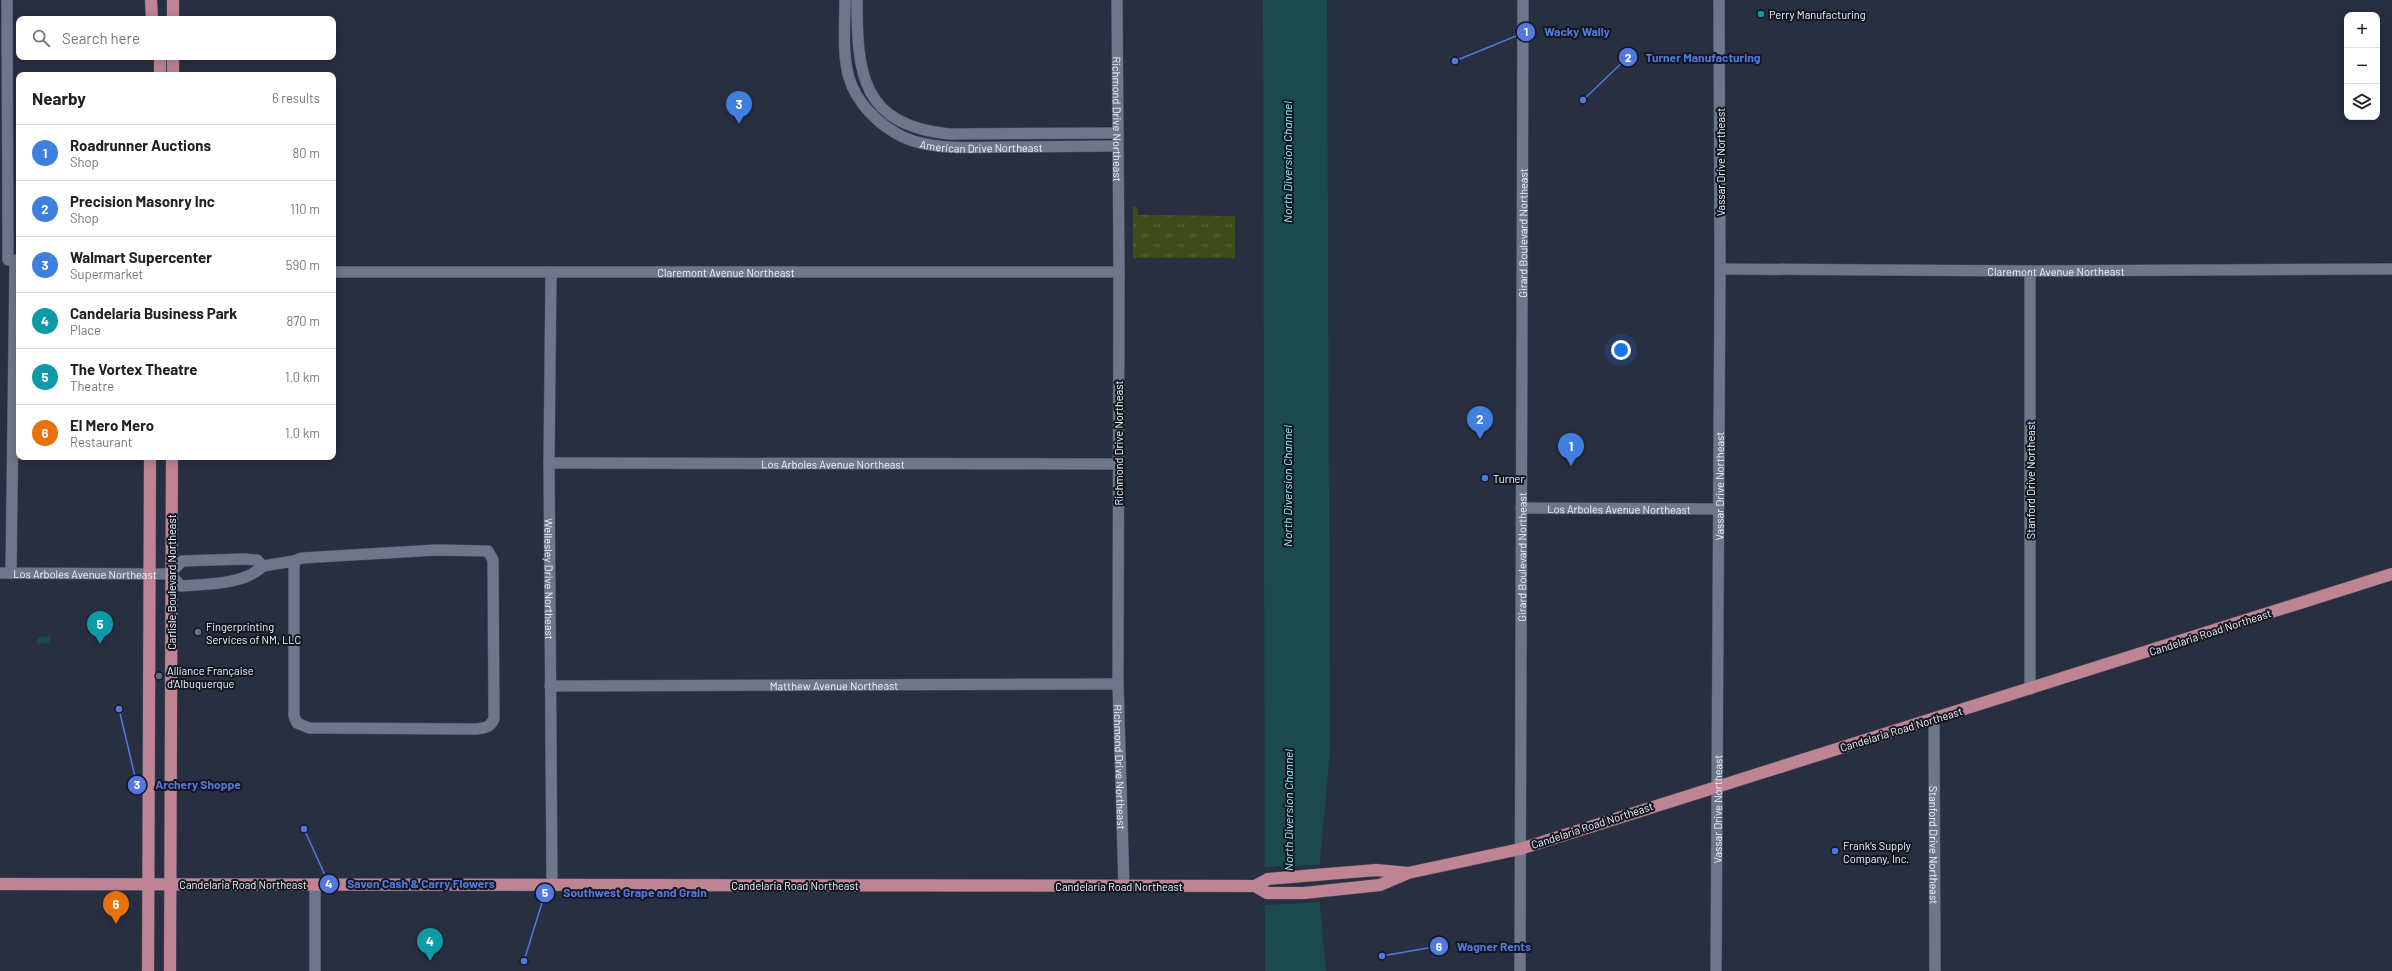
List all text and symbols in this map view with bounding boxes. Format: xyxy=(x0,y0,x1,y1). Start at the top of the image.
place label: Perry Manufacturing xyxy=(1769,8,1866,21)
marker: Perry Manufacturing xyxy=(1756,9,1766,19)
map controls xyxy=(2344,12,2380,120)
button: + xyxy=(2344,12,2380,48)
search box xyxy=(16,16,336,60)
callout: Wacky Wally xyxy=(1516,20,1618,44)
text: 1 xyxy=(1524,24,1528,38)
text: Wacky Wally xyxy=(1544,24,1610,38)
icon: search xyxy=(30,27,52,49)
text: Search here xyxy=(62,29,140,47)
callout: Turner Manufacturing xyxy=(1618,45,1769,69)
button: − xyxy=(2344,48,2380,84)
text: 2 xyxy=(1625,50,1632,64)
text: Turner Manufacturing xyxy=(1645,50,1761,64)
street label: Richmond Drive Northeast xyxy=(1111,56,1125,182)
button: layers xyxy=(2344,84,2380,120)
text: Nearby xyxy=(32,88,86,108)
text: 6 results xyxy=(272,90,320,106)
pin: 3 xyxy=(726,91,752,124)
water label: North Diversion Channel xyxy=(1280,101,1294,223)
street label: Vassar Drive Northeast xyxy=(1714,108,1727,216)
text: Roadrunner Auctions xyxy=(70,136,211,154)
street label: American Drive Northeast xyxy=(919,137,1043,154)
text: 1 xyxy=(43,145,47,161)
text: 80 m xyxy=(293,145,320,161)
text: Shop xyxy=(70,154,99,170)
street label: Girard Boulevard Northeast xyxy=(1516,168,1529,298)
text: Precision Masonry Inc xyxy=(70,192,215,210)
text: 2 xyxy=(41,201,49,217)
text: 110 m xyxy=(290,201,320,217)
text: Shop xyxy=(70,210,99,226)
text: Walmart Supercenter xyxy=(70,248,212,266)
text: 3 xyxy=(41,257,49,273)
text: 590 m xyxy=(286,257,320,273)
street label: Claremont Avenue Northeast xyxy=(1987,264,2125,278)
text: Supermarket xyxy=(70,266,143,282)
street label: Claremont Avenue Northeast xyxy=(657,266,795,279)
text: Candelaria Business Park xyxy=(70,304,237,322)
text: 4 xyxy=(41,313,49,329)
text: 870 m xyxy=(286,313,320,329)
text: Place xyxy=(70,322,101,338)
your location xyxy=(1611,340,1631,360)
text: The Vortex Theatre xyxy=(70,360,197,378)
text: 5 xyxy=(41,369,49,385)
text: 1.0 km xyxy=(285,369,320,385)
text: Theatre xyxy=(70,378,114,394)
street label: Richmond Drive Northeast xyxy=(1112,380,1125,506)
pin: 2 xyxy=(1467,406,1493,439)
text: El Mero Mero xyxy=(70,416,154,434)
street label: Stanford Drive Northeast xyxy=(2024,421,2037,539)
text: 6 xyxy=(42,425,48,441)
text: 1.0 km xyxy=(285,425,320,441)
water label: North Diversion Channel xyxy=(1280,425,1294,547)
street label: Vassar Drive Northeast xyxy=(1712,432,1726,540)
pin: 1 xyxy=(1558,433,1584,466)
text: Restaurant xyxy=(70,434,132,450)
street label: Los Arboles Avenue Northeast xyxy=(761,457,905,470)
place label: Turner xyxy=(1493,472,1524,485)
marker: Turner xyxy=(1480,473,1490,483)
street label: Girard Boulevard Northeast xyxy=(1515,492,1528,622)
street label: Los Arboles Avenue Northeast xyxy=(1547,502,1691,515)
street label: Carlisle Boulevard Northeast xyxy=(165,514,178,650)
street label: Wellesley Drive Northeast xyxy=(543,518,557,640)
street label: Los Arboles Avenue Northeast xyxy=(13,567,157,580)
street label: Candelaria Road Northeast xyxy=(2147,606,2273,658)
pin: 5 xyxy=(87,611,113,644)
place label: Fingerprinting Services of NM, LLC xyxy=(206,620,301,646)
marker: Fingerprinting Services of NM, LLC xyxy=(193,627,203,637)
place label: Alliance Française d'Albuquerque xyxy=(167,664,254,690)
marker: Alliance Française d'Albuquerque xyxy=(154,671,164,681)
street label: Matthew Avenue Northeast xyxy=(770,678,898,692)
street label: Richmond Drive Northeast xyxy=(1112,704,1129,830)
street label: Candelaria Road Northeast xyxy=(1838,704,1964,754)
water label: North Diversion Channel xyxy=(1281,749,1295,871)
street label: Vassar Drive Northeast xyxy=(1710,755,1724,863)
callout: Archery Shoppe xyxy=(127,773,249,797)
text: 3 xyxy=(134,777,140,791)
text: Archery Shoppe xyxy=(155,777,241,791)
street label: Stanford Drive Northeast xyxy=(1928,786,1941,904)
street label: Candelaria Road Northeast xyxy=(1529,799,1655,851)
place label: Frank's Supply Company, Inc. xyxy=(1843,839,1911,865)
marker: Frank's Supply Company, Inc. xyxy=(1830,846,1840,856)
callout: Savon Cash & Carry Flowers xyxy=(319,872,502,896)
text: 4 xyxy=(325,876,333,890)
text: Savon Cash & Carry Flowers xyxy=(347,876,495,890)
street label: Candelaria Road Northeast xyxy=(179,878,307,891)
street label: Candelaria Road Northeast xyxy=(731,879,859,892)
street label: Candelaria Road Northeast xyxy=(1055,880,1183,893)
callout: Southwest Grape and Grain xyxy=(535,881,715,905)
text: 5 xyxy=(542,885,549,899)
text: Southwest Grape and Grain xyxy=(563,885,707,899)
pin: 6 xyxy=(103,891,129,924)
pin: 4 xyxy=(417,928,443,961)
callout: Wagner Rents xyxy=(1429,934,1539,958)
text: 6 xyxy=(1436,939,1443,953)
text: Wagner Rents xyxy=(1457,939,1531,953)

